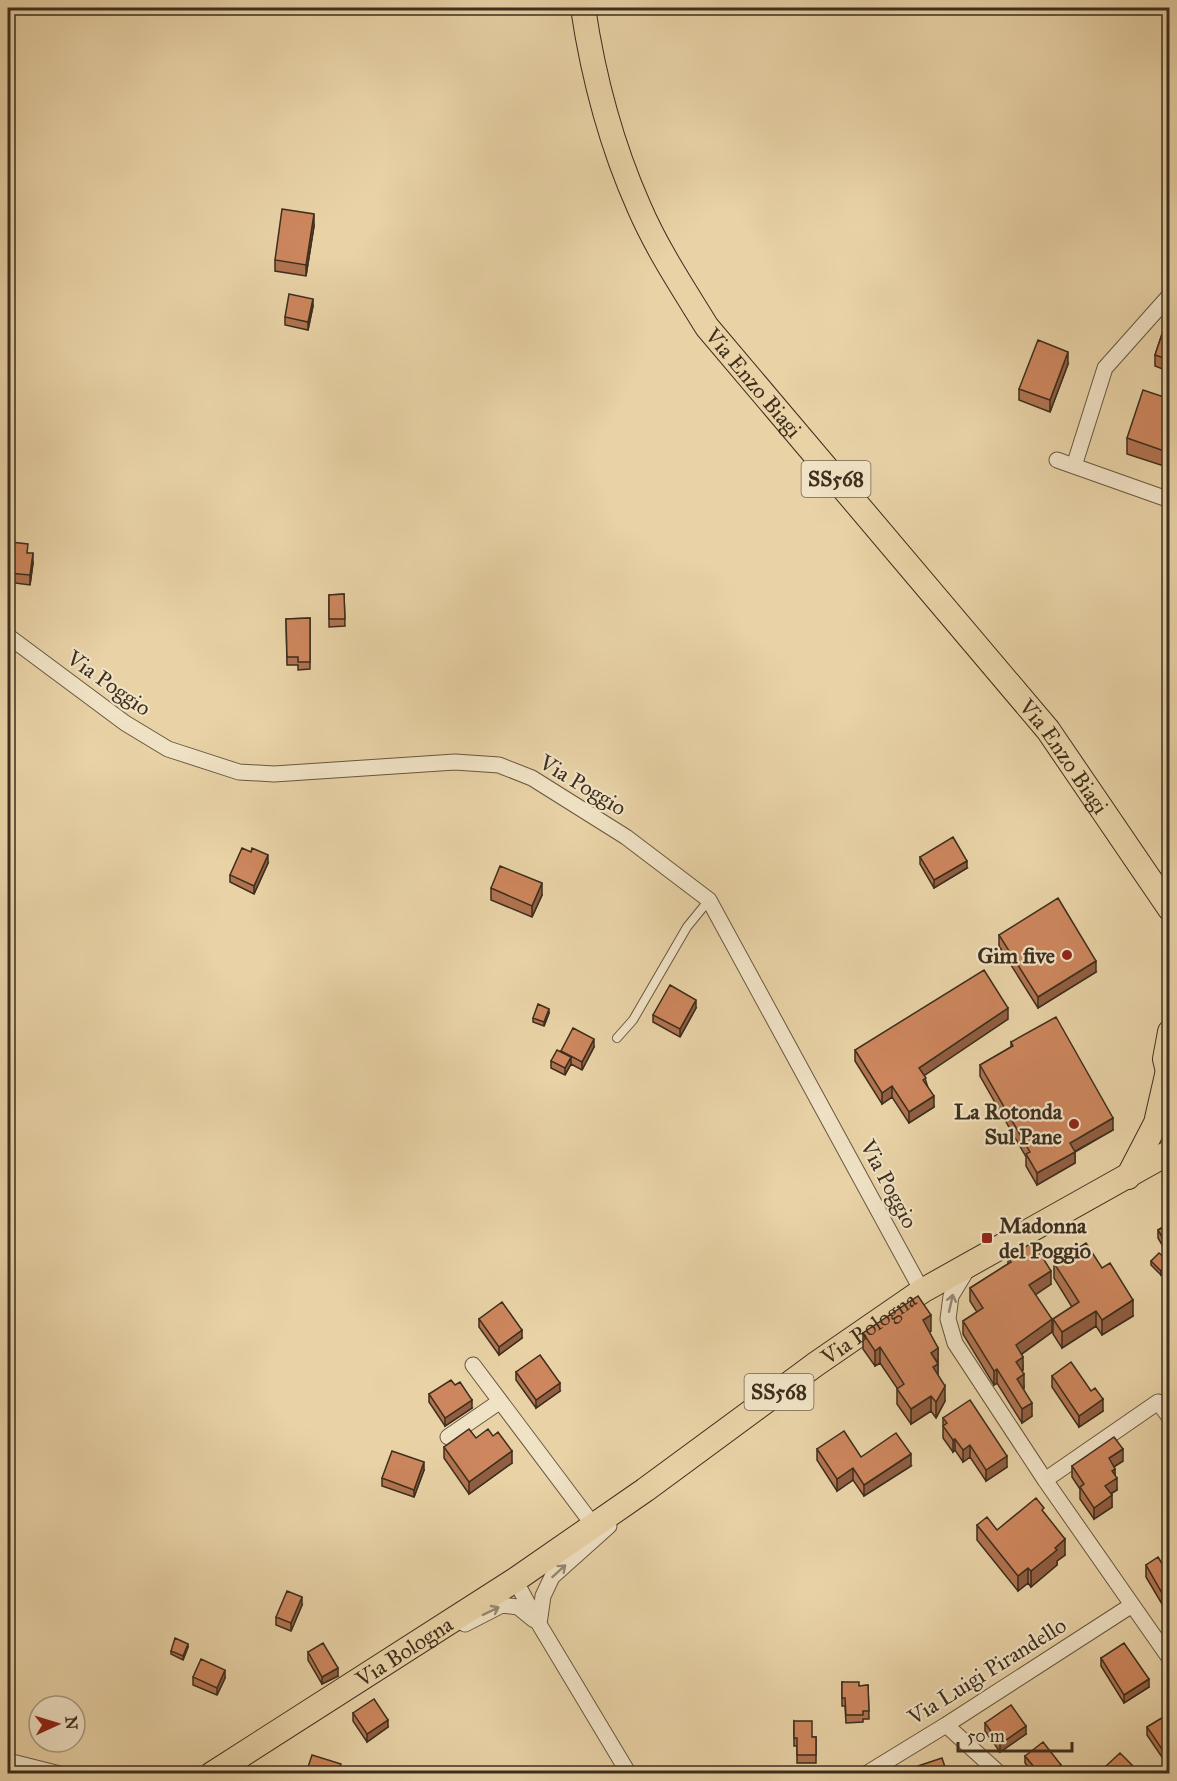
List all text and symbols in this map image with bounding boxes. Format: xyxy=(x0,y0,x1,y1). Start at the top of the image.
street label: Via Enzo Biagi xyxy=(699,321,808,443)
road number: SS568 xyxy=(802,461,870,497)
street label: Via Poggio xyxy=(61,644,156,722)
street label: Via Enzo Biagi xyxy=(1013,692,1115,819)
street label: Via Poggio xyxy=(534,748,631,821)
place label: Gim five xyxy=(977,942,1055,969)
marker: Gim five xyxy=(1060,948,1074,962)
place label: La Rotonda Sul Pane xyxy=(954,1098,1063,1150)
marker: La Rotonda Sul Pane xyxy=(1067,1117,1081,1131)
street label: Via Poggio xyxy=(854,1134,924,1233)
place label: Madonna del Poggio xyxy=(999,1212,1091,1264)
marker: Madonna del Poggio xyxy=(980,1231,994,1245)
street label: Via Bologna xyxy=(815,1285,922,1371)
one-way arrow xyxy=(946,1294,957,1313)
road number: SS568 xyxy=(744,1374,814,1410)
one-way arrow xyxy=(552,1564,567,1578)
one-way arrow xyxy=(481,1605,499,1616)
street label: Via Bologna xyxy=(350,1610,458,1693)
street label: Via Luigi Pirandello xyxy=(902,1611,1071,1731)
north arrow xyxy=(27,1694,87,1754)
scale bar xyxy=(958,1715,1072,1753)
text: N xyxy=(62,1716,81,1731)
text: 50 m xyxy=(967,1725,1005,1747)

